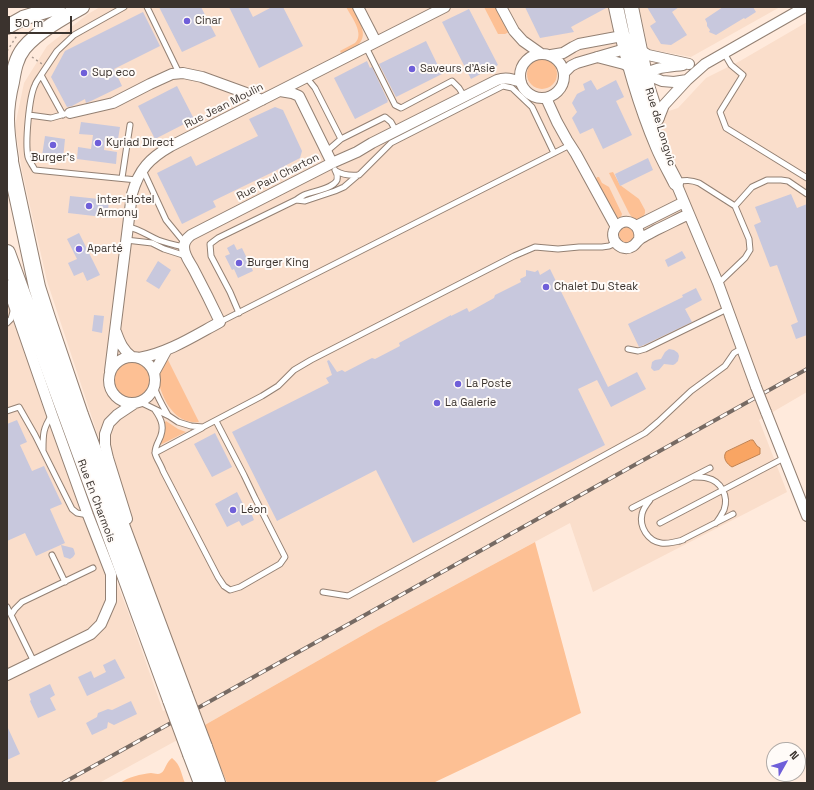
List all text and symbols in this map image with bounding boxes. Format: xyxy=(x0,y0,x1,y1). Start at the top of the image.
scale bar xyxy=(10,8,74,34)
place label: Cinar xyxy=(195,14,222,28)
text: 50 m xyxy=(15,15,43,31)
marker: Cinar xyxy=(182,16,192,26)
place label: Saveurs d'Asie xyxy=(420,62,495,76)
marker: Saveurs d'Asie xyxy=(407,64,417,74)
place label: Sup eco xyxy=(92,66,135,80)
marker: Sup eco xyxy=(79,68,89,78)
street label: Rue Jean Moulin xyxy=(182,80,266,132)
street label: Rue de Longvic xyxy=(642,86,678,168)
place label: Kyriad Direct xyxy=(106,136,174,150)
marker: Kyriad Direct xyxy=(93,138,103,148)
marker: Burger's xyxy=(48,140,58,150)
place label: Burger's xyxy=(31,151,75,165)
street label: Rue Paul Charton xyxy=(235,151,321,203)
place label: inter-Hotel Armony xyxy=(97,193,154,219)
marker: inter-Hotel Armony xyxy=(84,201,94,211)
place label: Aparté xyxy=(87,242,123,256)
marker: Aparté xyxy=(74,244,84,254)
place label: Burger King xyxy=(247,256,309,270)
marker: Burger King xyxy=(234,258,244,268)
place label: Chalet Du Steak xyxy=(554,280,638,294)
marker: Chalet Du Steak xyxy=(541,282,551,292)
place label: La Poste xyxy=(466,377,511,391)
marker: La Poste xyxy=(453,379,463,389)
place label: La Galerie xyxy=(445,396,496,410)
marker: La Galerie xyxy=(432,398,442,408)
street label: Rue En Charmois xyxy=(74,458,118,544)
place label: Léon xyxy=(241,503,267,517)
marker: Léon xyxy=(228,505,238,515)
north arrow xyxy=(766,742,806,782)
text: N xyxy=(787,748,802,762)

